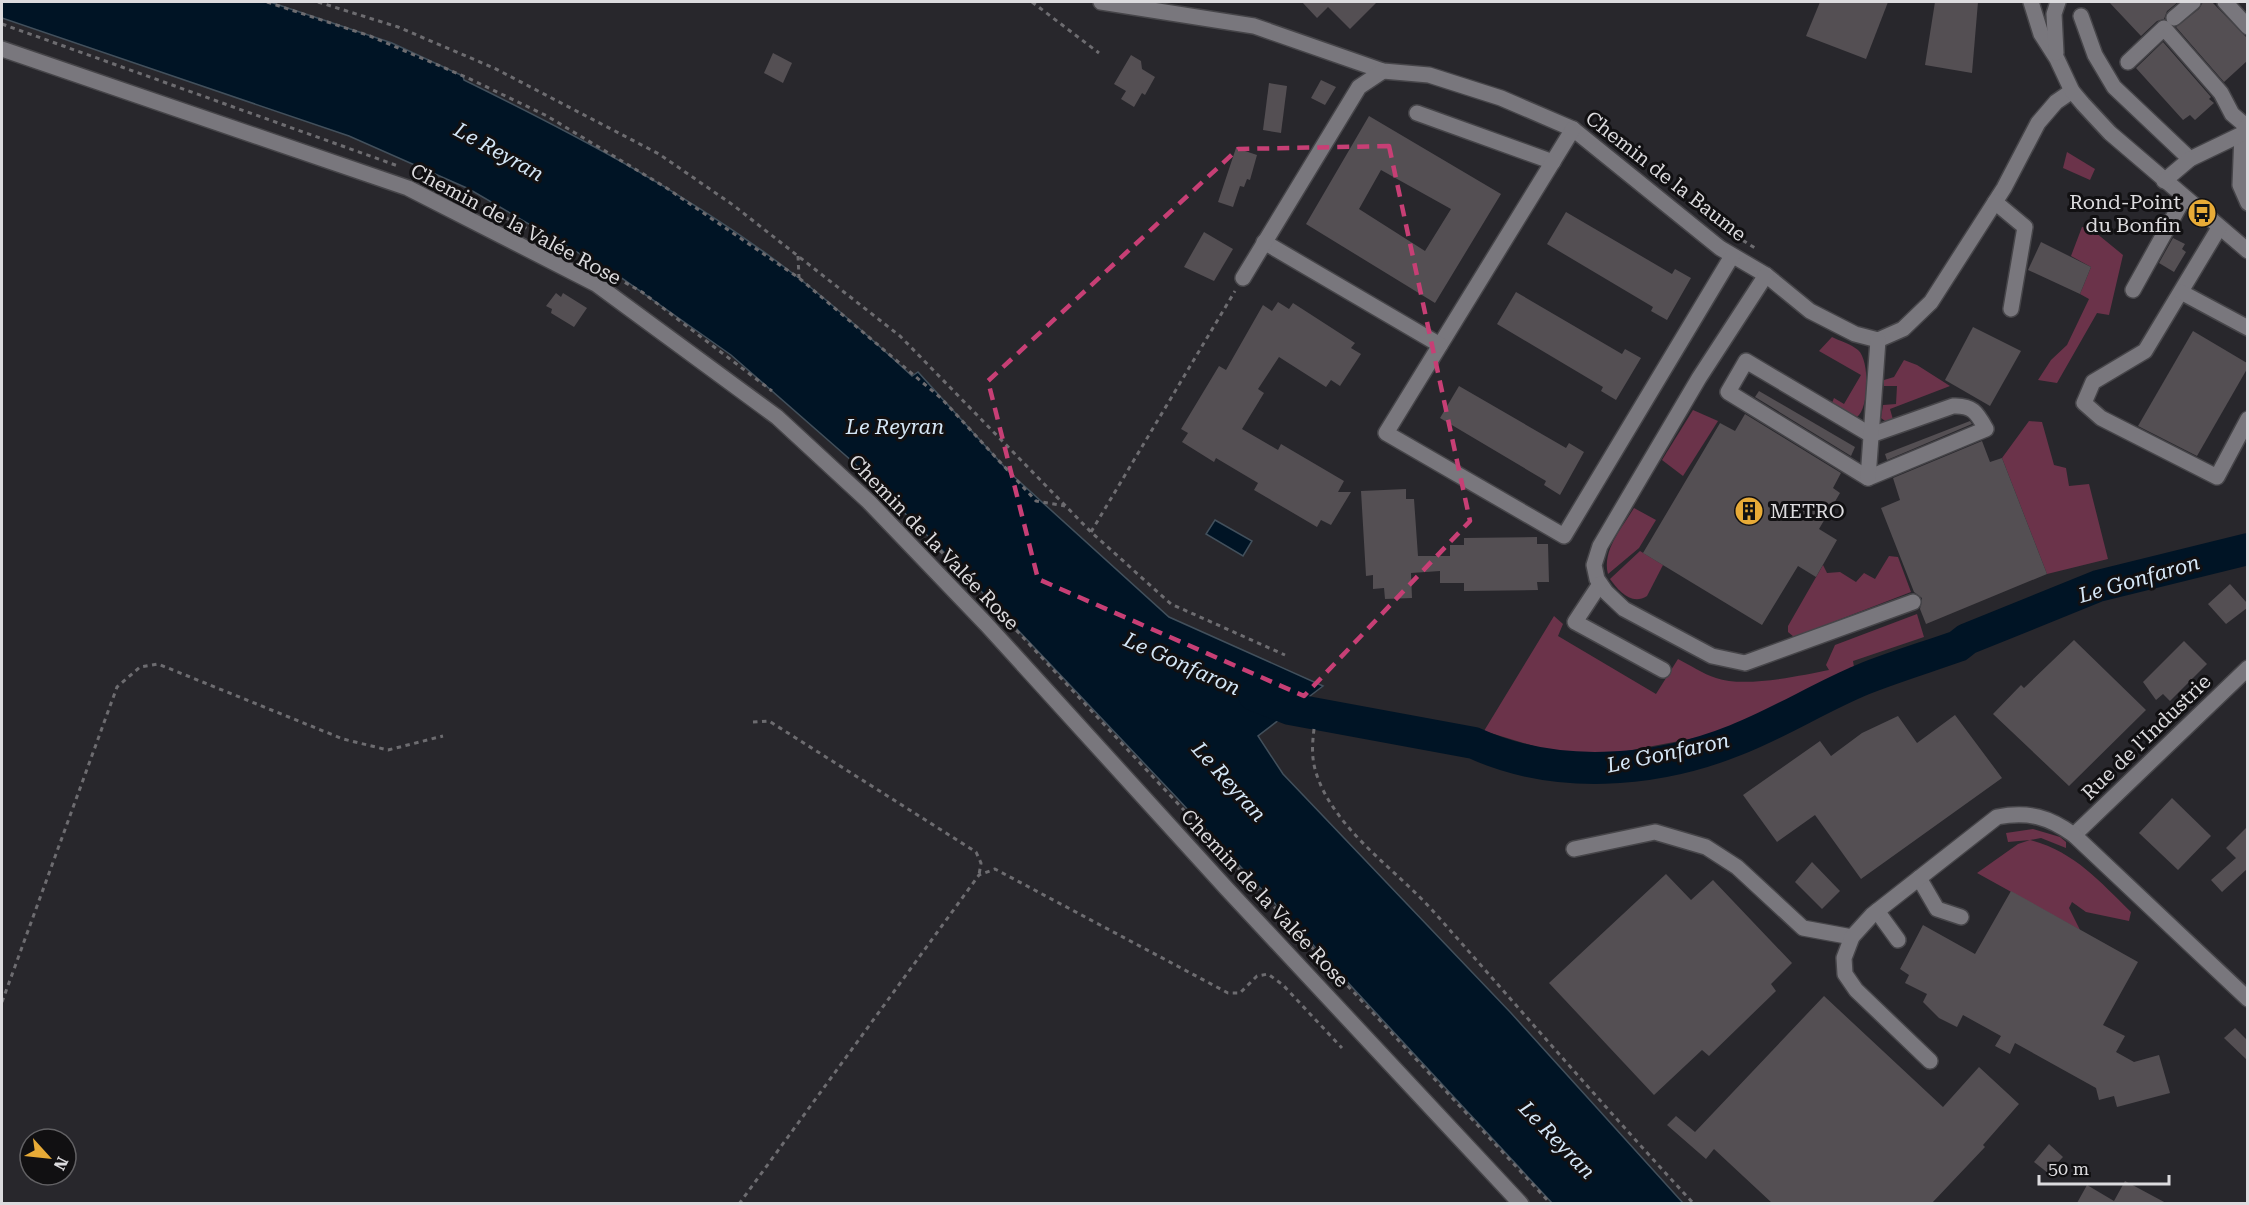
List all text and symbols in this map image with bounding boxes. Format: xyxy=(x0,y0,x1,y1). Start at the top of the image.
street label: Chemin de la Baume xyxy=(1581,106,1751,246)
water label: Le Reyran xyxy=(449,117,548,186)
street label: Chemin de la Valée Rose xyxy=(407,158,625,290)
place label: Rond-Point du Bonfin xyxy=(2069,190,2182,237)
bus stop icon: Rond-Point du Bonfin xyxy=(2186,197,2218,229)
water label: Le Reyran xyxy=(845,415,944,439)
street label: Chemin de la Valée Rose xyxy=(844,449,1024,635)
building icon: METRO xyxy=(1733,495,1765,527)
place label: METRO xyxy=(1770,499,1845,523)
water label: Le Gonfaron xyxy=(2075,550,2202,608)
water label: Le Gonfaron xyxy=(1119,627,1244,700)
street label: Rue de l'Industrie xyxy=(2076,669,2216,805)
water label: Le Gonfaron xyxy=(1603,728,1732,778)
water label: Le Reyran xyxy=(1186,737,1271,827)
street label: Chemin de la Valée Rose xyxy=(1176,804,1354,992)
water label: Le Reyran xyxy=(1513,1096,1600,1184)
north arrow xyxy=(18,1127,78,1187)
scale bar xyxy=(2039,1148,2170,1186)
text: N xyxy=(50,1154,72,1173)
text: 50 m xyxy=(2048,1158,2089,1179)

